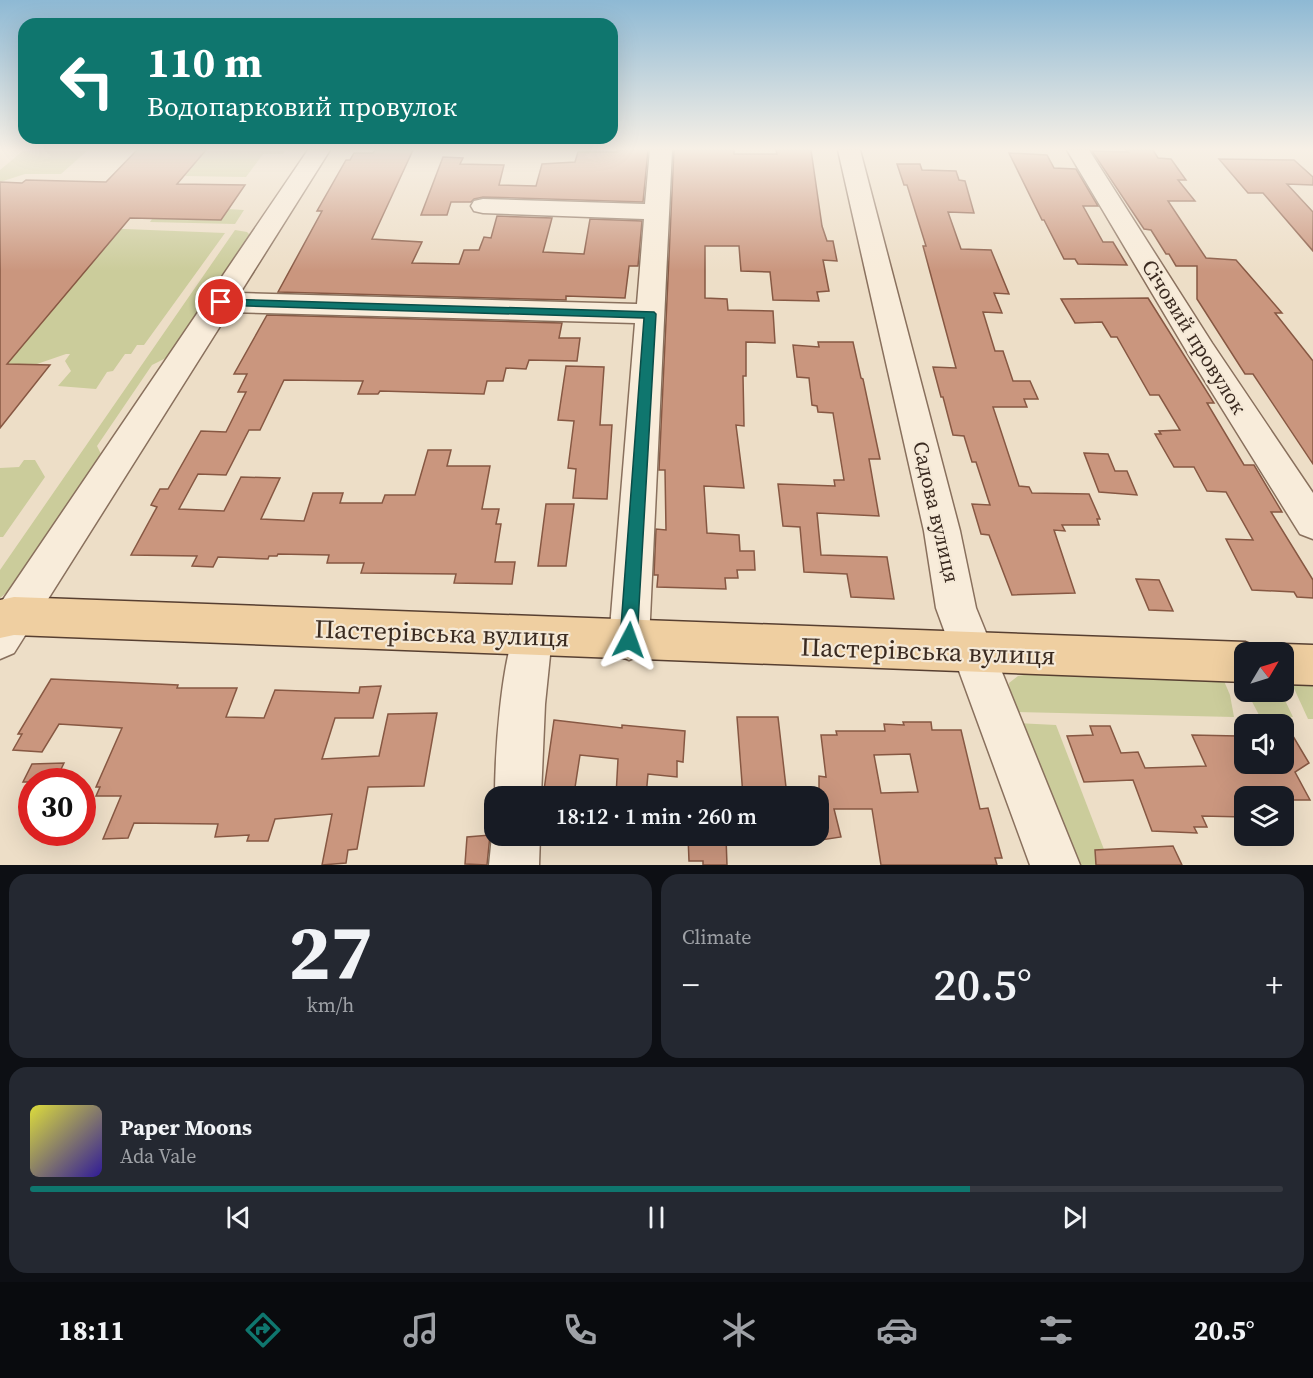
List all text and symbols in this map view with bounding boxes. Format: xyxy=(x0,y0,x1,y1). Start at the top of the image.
text: 110 m xyxy=(147,33,262,91)
icon: left xyxy=(48,42,126,120)
text: Водопарковий провулок xyxy=(147,88,457,125)
street label: Січовий провулок xyxy=(1135,254,1254,420)
pin xyxy=(195,276,246,327)
icon: arrive xyxy=(204,285,237,318)
street label: Садова вулиця xyxy=(906,438,967,585)
position arrow xyxy=(597,608,661,672)
street label: Пастерівська вулиця xyxy=(314,611,570,655)
street label: Пастерівська вулиця xyxy=(800,629,1056,673)
north arrow xyxy=(1234,642,1294,702)
map controls xyxy=(1234,642,1294,846)
button: sound xyxy=(1234,714,1294,774)
speed limit sign: 30 xyxy=(18,768,96,846)
button: layers xyxy=(1234,786,1294,846)
text: 18:12 · 1 min · 260 m xyxy=(556,801,757,831)
text: 27 xyxy=(288,898,373,1005)
text: Climate xyxy=(682,923,751,951)
text: 20.5° xyxy=(933,953,1032,1015)
text: − xyxy=(682,962,700,1007)
text: + xyxy=(1266,962,1283,1007)
text: km/h xyxy=(307,991,354,1019)
text: Paper Moons xyxy=(120,1112,252,1142)
text: Ada Vale xyxy=(120,1142,196,1170)
icon: previous xyxy=(222,1201,255,1234)
icon: pause xyxy=(640,1201,673,1234)
icon: next xyxy=(1058,1201,1091,1234)
icon: directions xyxy=(242,1309,284,1351)
icon: music xyxy=(400,1309,442,1351)
icon: phone xyxy=(559,1309,601,1351)
icon: climate xyxy=(718,1309,760,1351)
icon: car xyxy=(876,1309,918,1351)
icon: filters xyxy=(1035,1309,1077,1351)
text: 18:11 xyxy=(58,1312,125,1349)
text: 20.5° xyxy=(1194,1312,1255,1349)

